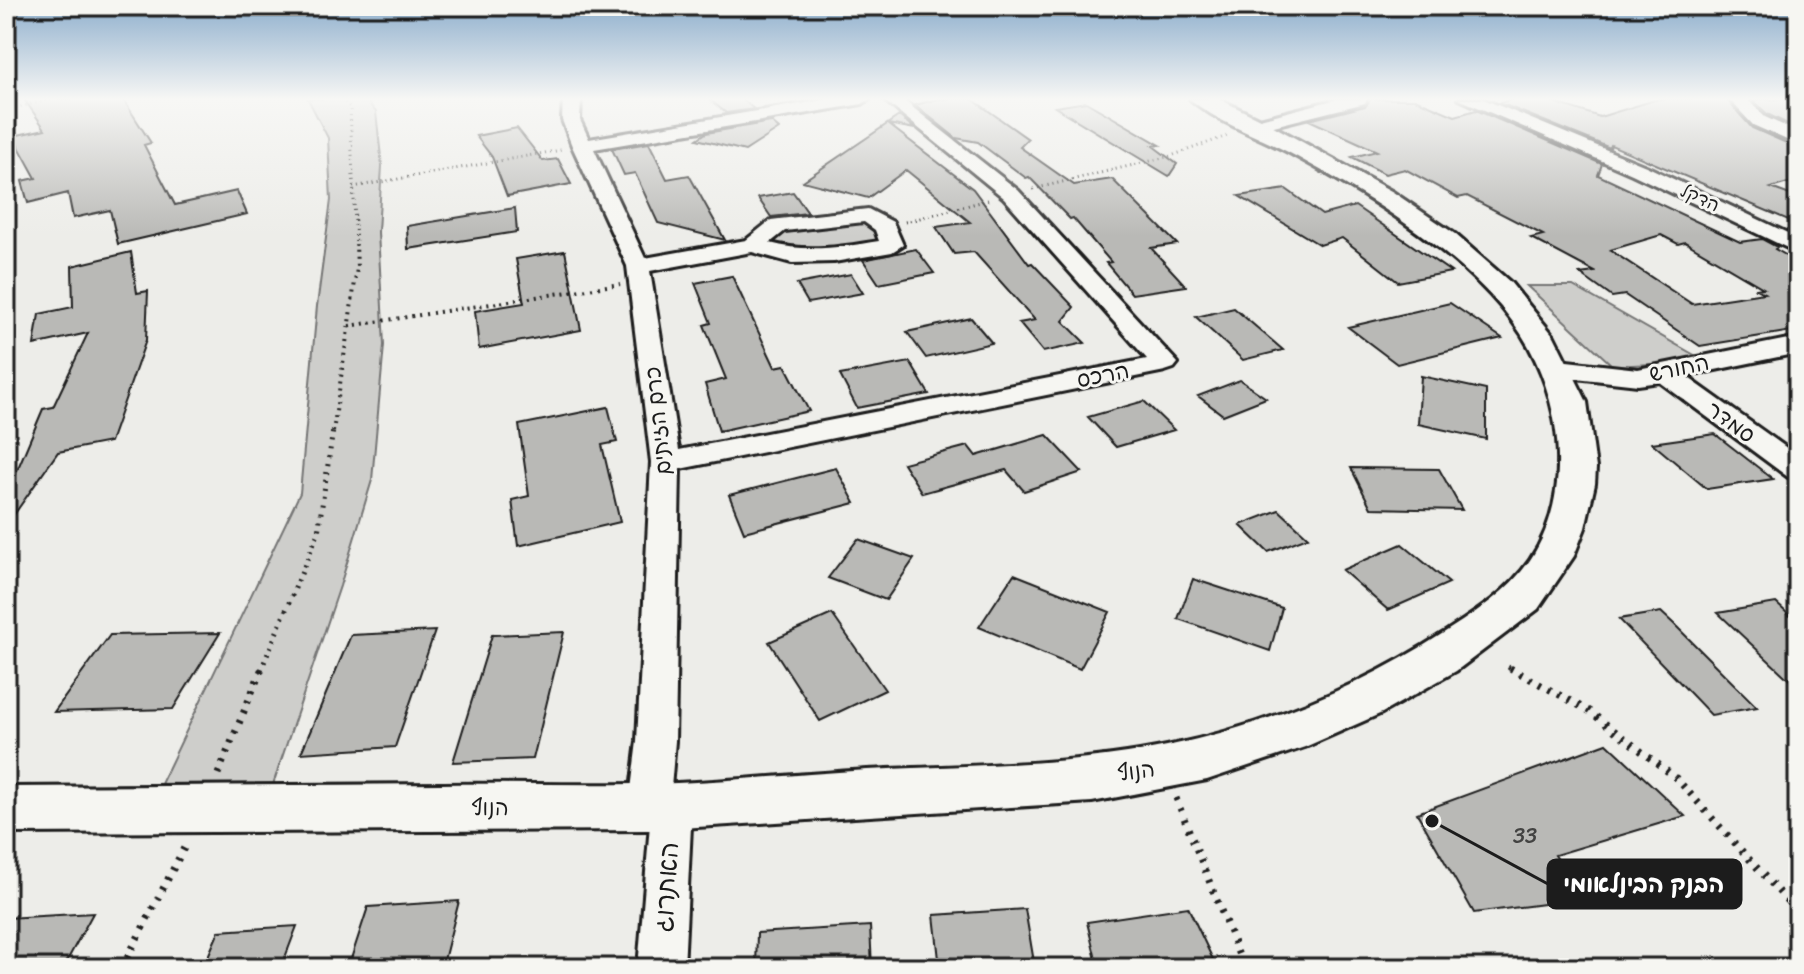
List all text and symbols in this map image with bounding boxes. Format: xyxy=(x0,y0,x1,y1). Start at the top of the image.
street label: הדקל xyxy=(1675,175,1725,221)
street label: החורש xyxy=(1645,343,1713,393)
street label: הרכס xyxy=(1073,351,1133,399)
street label: כרם הזיתים xyxy=(633,365,683,477)
street label: סמדר xyxy=(1698,391,1764,453)
street label: הנוף xyxy=(1115,749,1157,793)
street label: הנוף xyxy=(471,788,509,827)
house number: 33 xyxy=(1513,816,1537,855)
street label: האתרוג xyxy=(640,840,692,934)
callout: הבנק הבינלאומי xyxy=(1548,860,1741,908)
text: הבנק הבינלאומי xyxy=(1564,863,1724,905)

